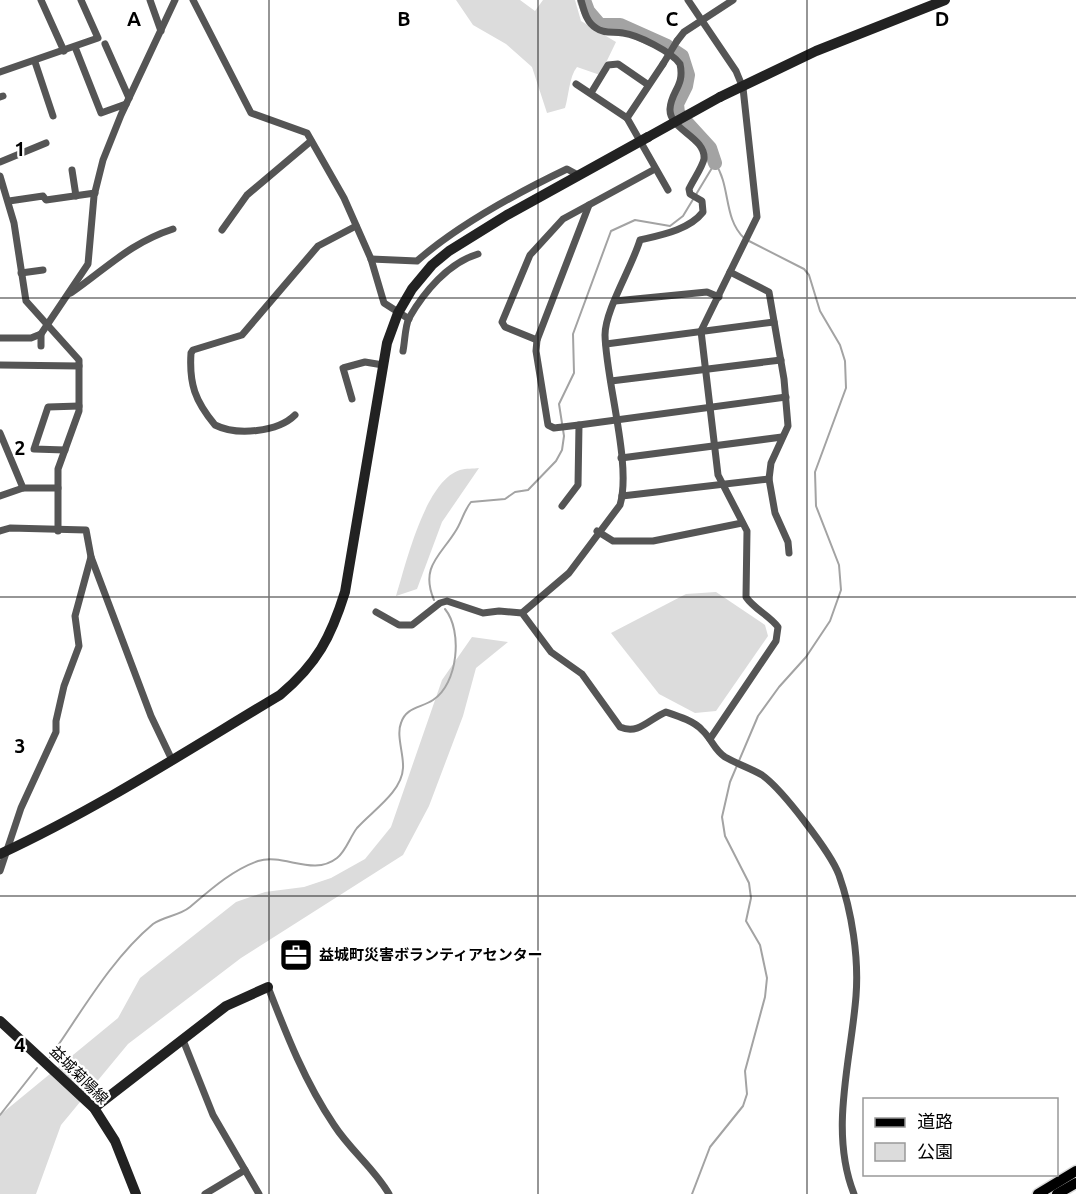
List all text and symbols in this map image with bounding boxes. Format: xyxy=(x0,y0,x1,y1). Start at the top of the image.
text: A xyxy=(127,7,141,30)
text: B xyxy=(397,7,411,30)
text: C xyxy=(666,7,679,30)
text: D xyxy=(935,7,949,30)
text: 1 xyxy=(14,137,26,160)
text: 2 xyxy=(14,436,26,459)
text: 3 xyxy=(14,734,26,757)
office icon: 益城町災害ボランティアセンター xyxy=(278,937,314,973)
place label: 益城町災害ボランティアセンター xyxy=(319,946,543,963)
text: 4 xyxy=(14,1033,26,1056)
street label: 益城菊陽線 xyxy=(47,1042,112,1107)
legend xyxy=(863,1098,1058,1176)
text: 道路 xyxy=(917,1111,953,1131)
text: 公園 xyxy=(917,1141,953,1161)

